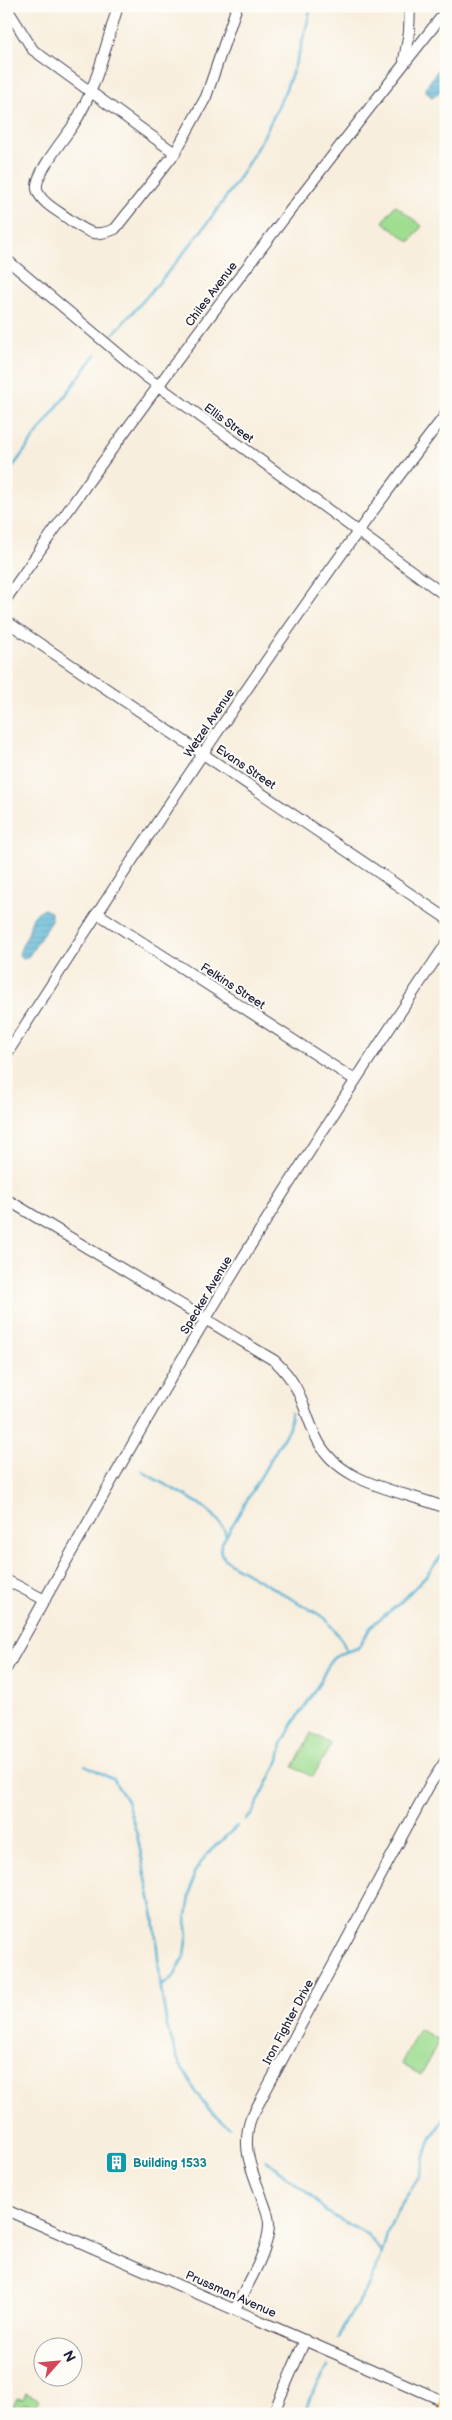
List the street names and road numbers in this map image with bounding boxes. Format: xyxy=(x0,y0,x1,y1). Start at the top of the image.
street label: Chiles Avenue xyxy=(182,259,241,330)
street label: Ellis Street xyxy=(201,400,257,447)
street label: Wetzel Avenue xyxy=(181,686,238,761)
street label: Evans Street xyxy=(213,742,279,793)
street label: Felkins Street xyxy=(198,960,268,1013)
street label: Specker Avenue xyxy=(177,1254,236,1337)
street label: Iron Fighter Drive xyxy=(260,1977,317,2067)
street label: Prussman Avenue xyxy=(183,2268,278,2321)

